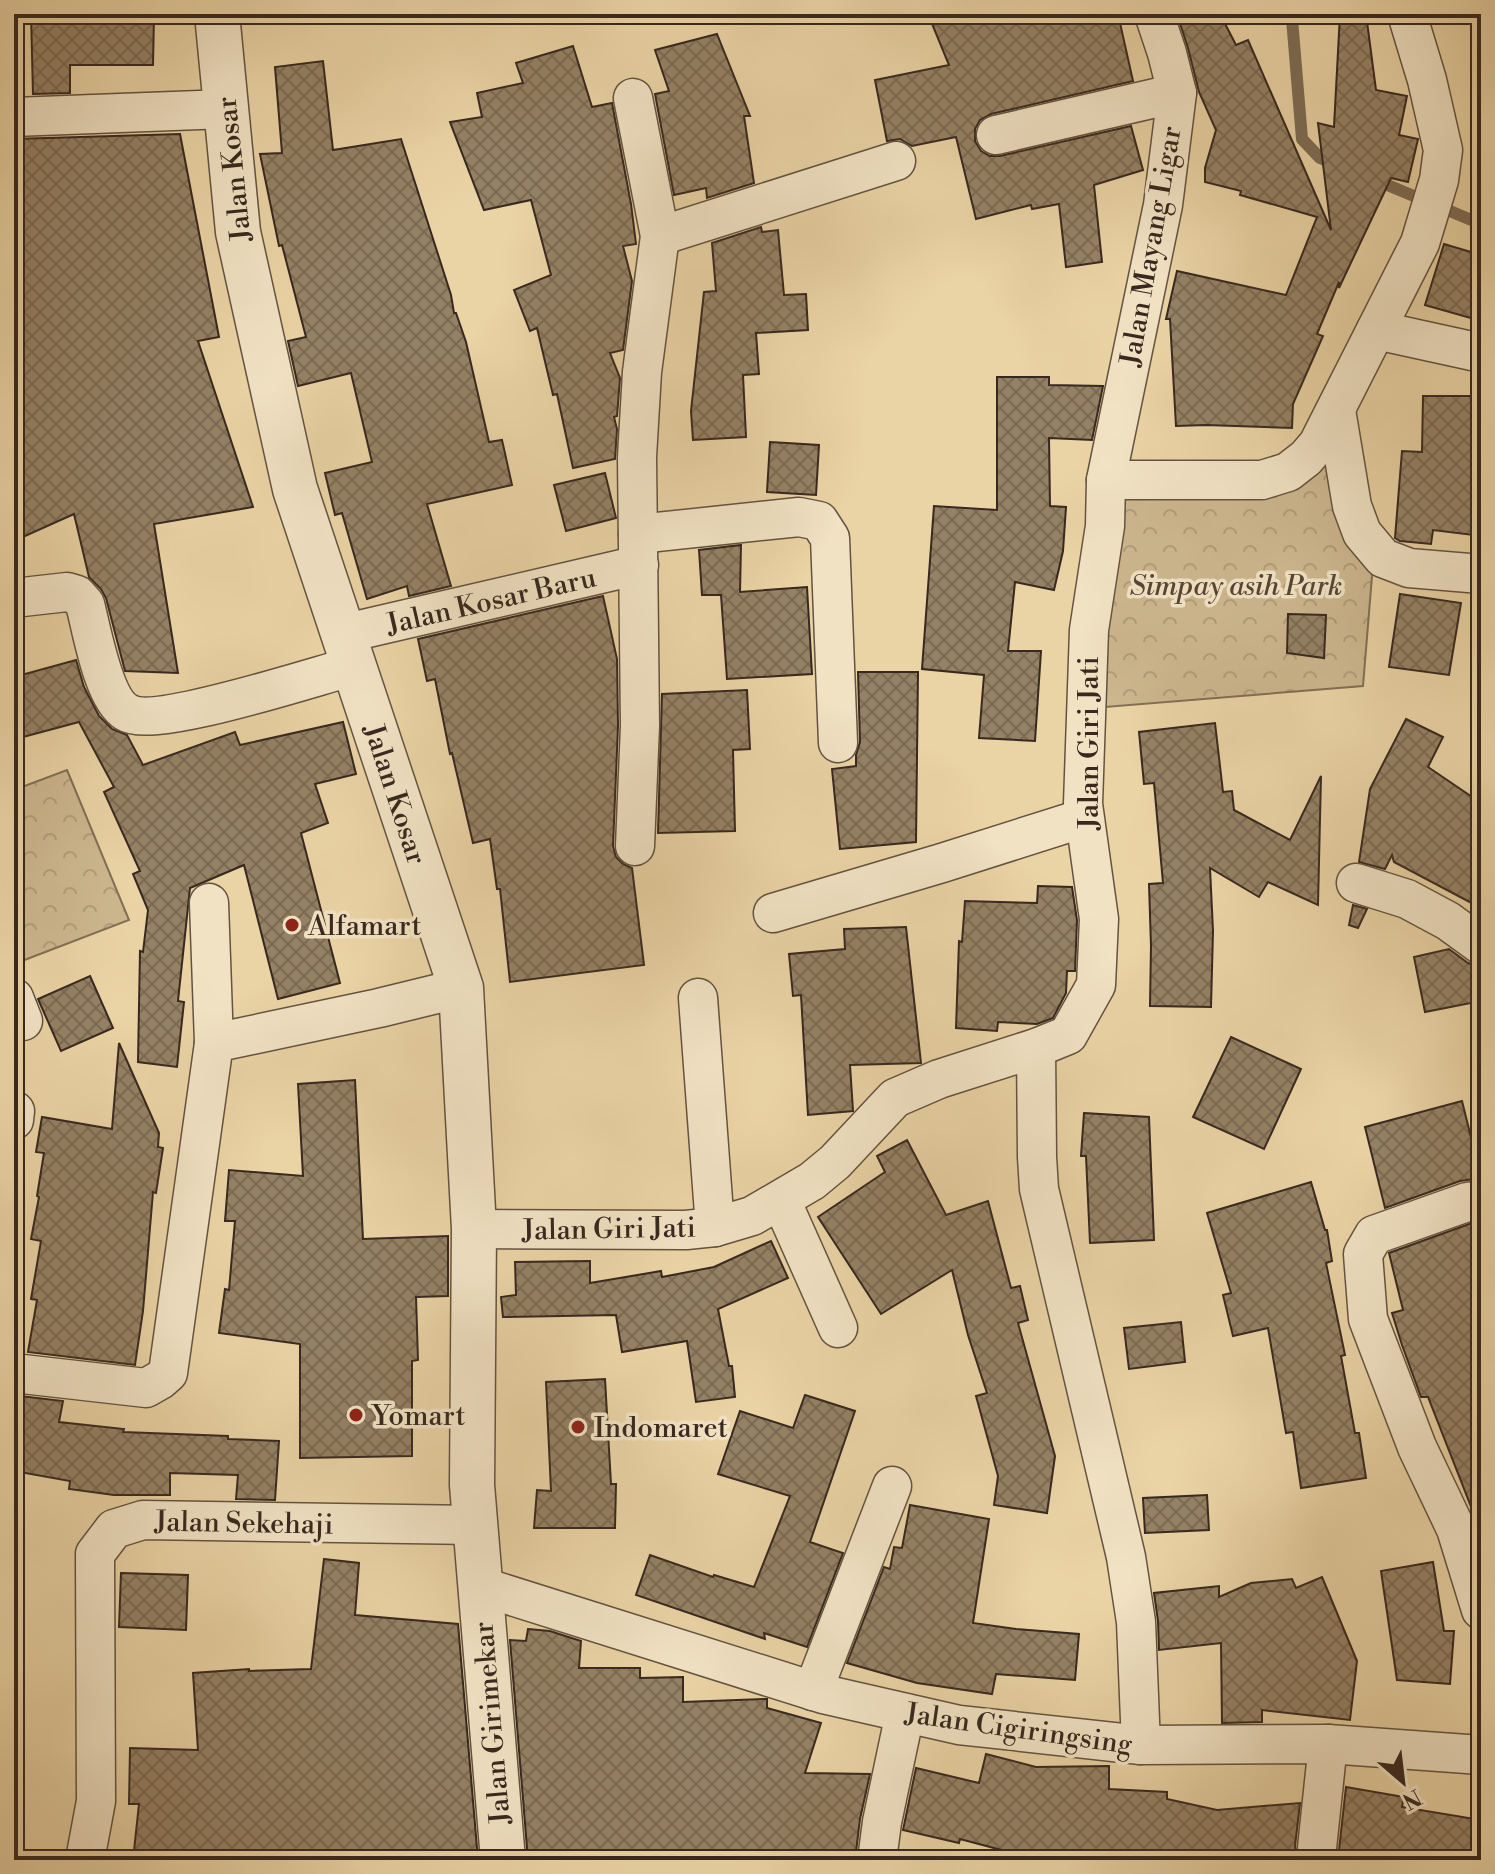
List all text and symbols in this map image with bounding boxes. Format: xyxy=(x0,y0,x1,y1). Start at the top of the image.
street label: Jalan Kosar xyxy=(209,95,260,244)
street label: Jalan Mayang Ligar xyxy=(1113,124,1190,370)
street label: Jalan Kosar Baru xyxy=(382,560,599,643)
park label: Simpay asih Park xyxy=(1130,569,1342,604)
street label: Jalan Giri Jati xyxy=(1072,656,1107,831)
street label: Jalan Kosar xyxy=(355,719,434,869)
place label: Alfamart xyxy=(307,909,421,944)
marker: Alfamart xyxy=(283,916,301,934)
street label: Jalan Giri Jati xyxy=(521,1210,696,1249)
place label: Yomart xyxy=(370,1399,466,1434)
marker: Yomart xyxy=(347,1406,365,1424)
place label: Indomaret xyxy=(594,1411,728,1446)
marker: Indomaret xyxy=(569,1418,587,1436)
street label: Jalan Sekehaji xyxy=(153,1504,334,1543)
street label: Jalan Girimekar xyxy=(466,1620,519,1827)
street label: Jalan Cigiringsing xyxy=(902,1696,1135,1763)
north arrow xyxy=(1363,1742,1443,1822)
text: N xyxy=(1397,1782,1426,1815)

